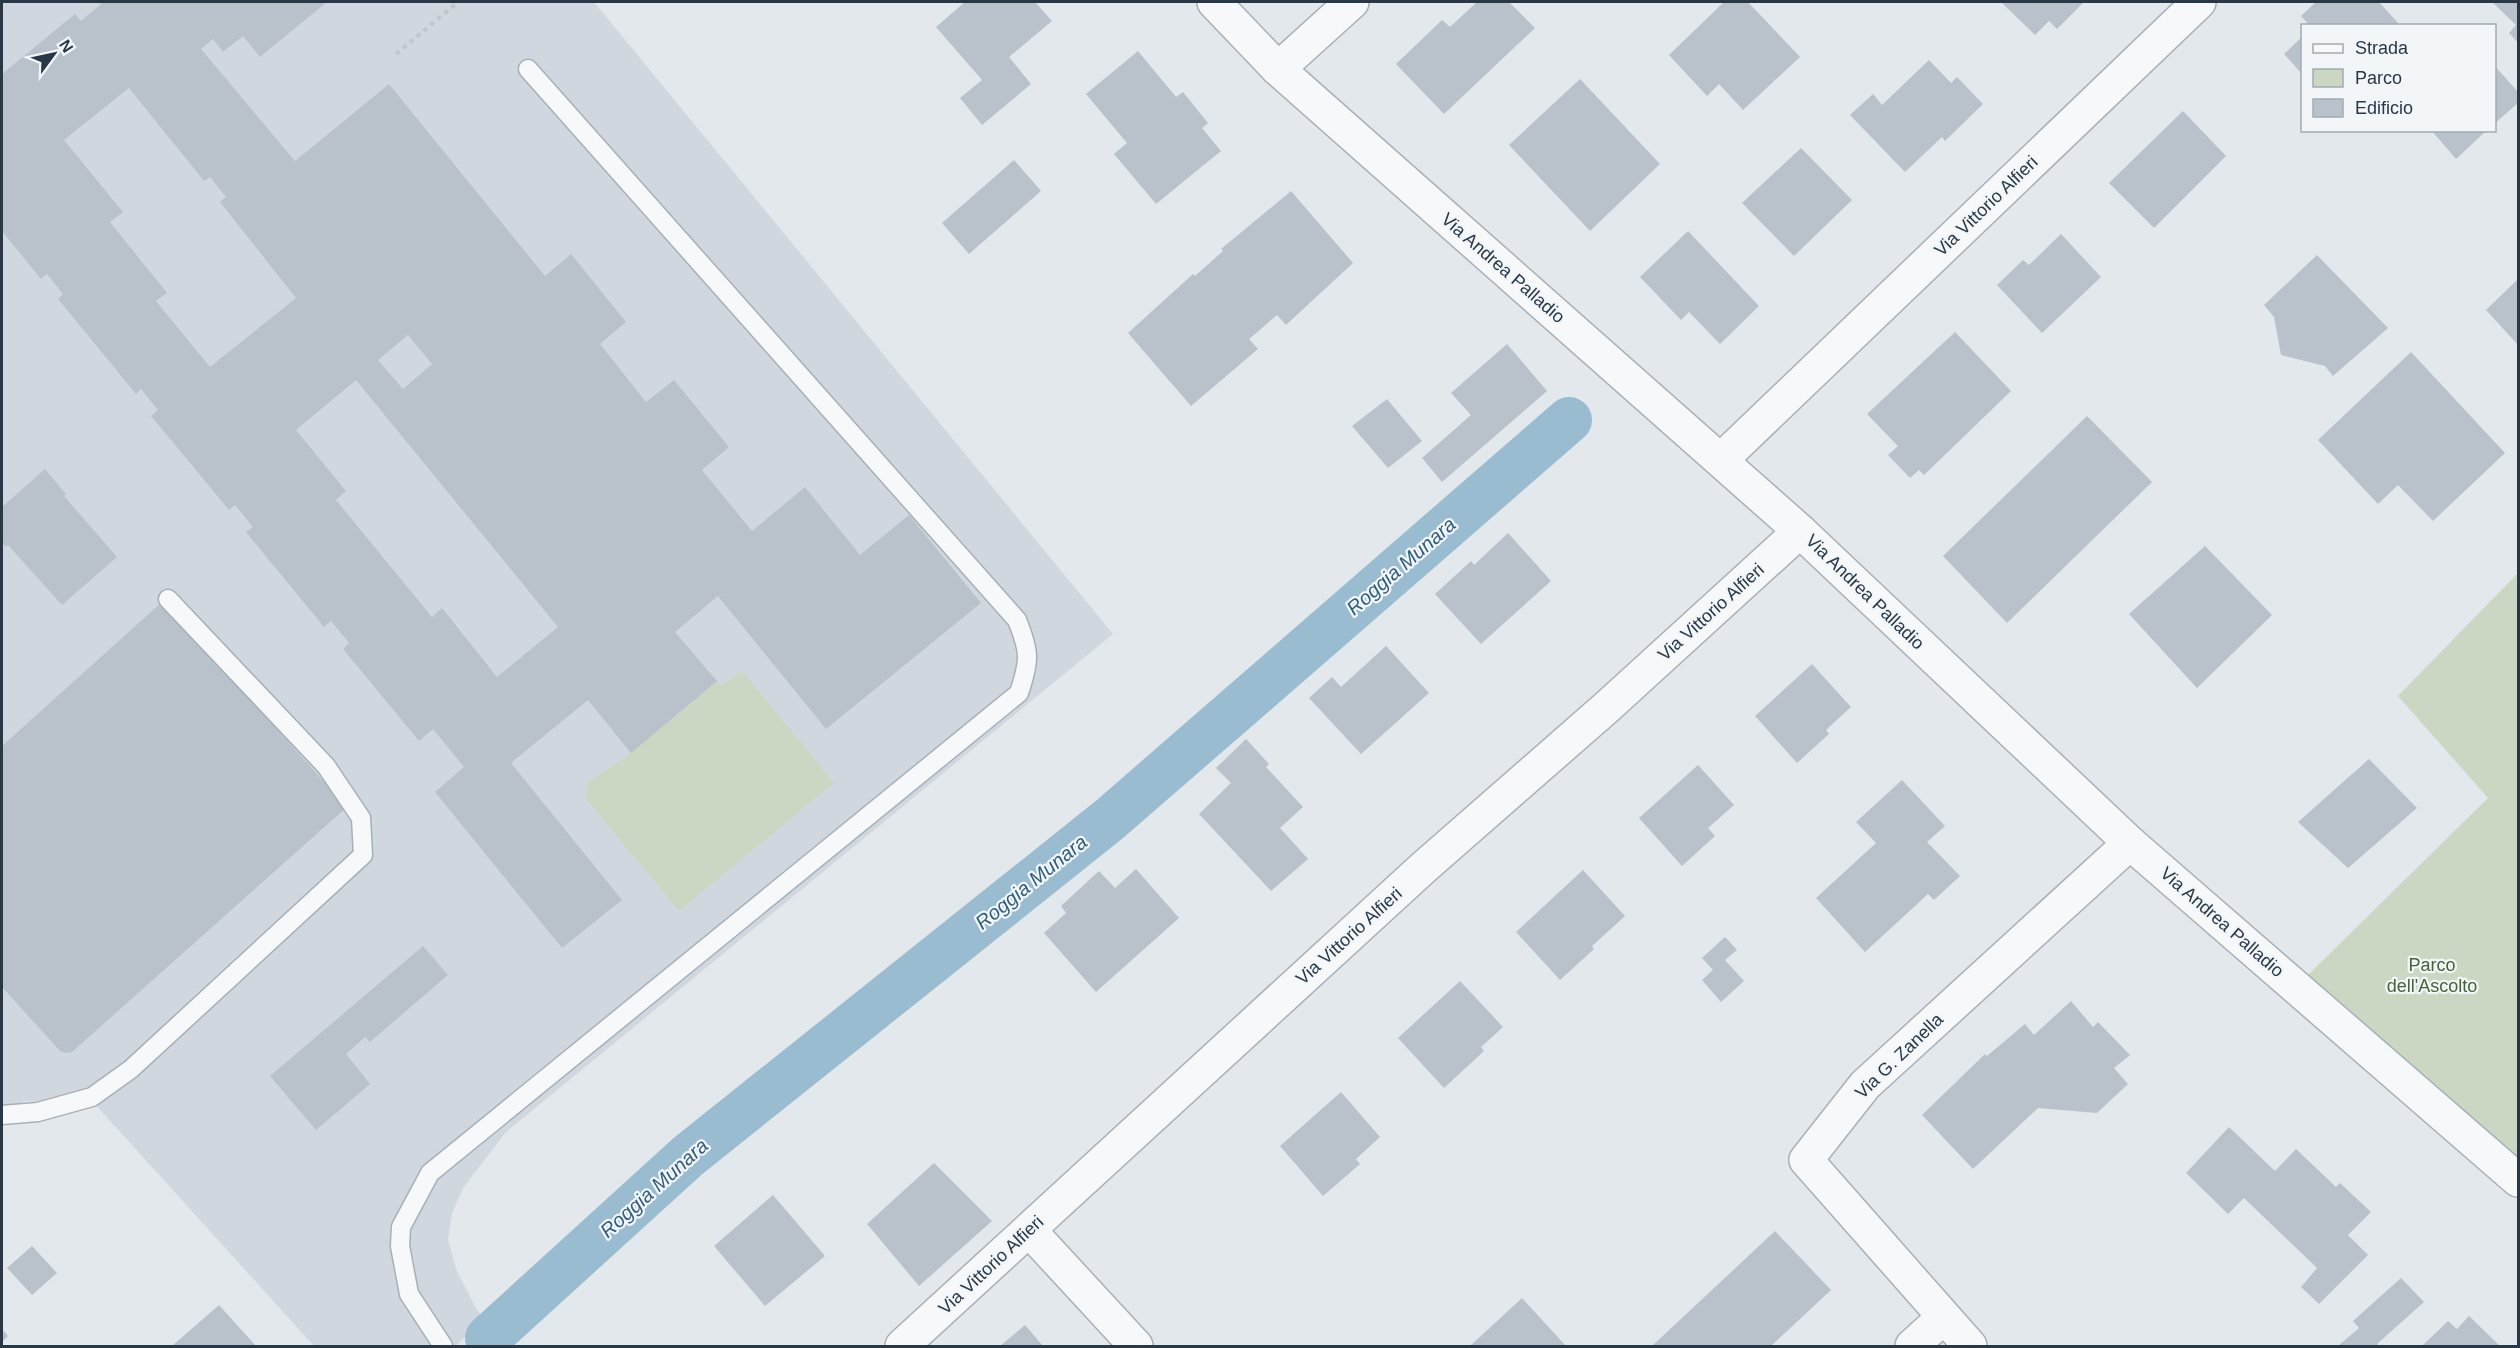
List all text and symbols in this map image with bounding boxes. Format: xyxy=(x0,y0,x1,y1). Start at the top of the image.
north arrow xyxy=(24,24,84,84)
legend xyxy=(2301,24,2496,132)
text: N xyxy=(56,37,76,56)
text: Strada xyxy=(2355,38,2409,58)
text: Parco xyxy=(2355,68,2402,88)
text: Edificio xyxy=(2355,98,2413,118)
street label: Via Vittorio Alfieri xyxy=(1930,152,2042,260)
street label: Via Andrea Palladio xyxy=(1437,209,1569,327)
water label: Roggia Munara xyxy=(1342,513,1460,619)
street label: Via Andrea Palladio xyxy=(1802,530,1928,654)
street label: Via Vittorio Alfieri xyxy=(1654,559,1768,665)
water label: Roggia Munara xyxy=(971,830,1091,934)
street label: Via Andrea Palladio xyxy=(2156,863,2288,981)
street label: Via Vittorio Alfieri xyxy=(1292,883,1406,989)
park label: Parco dell'Ascolto xyxy=(2387,955,2477,996)
street label: Via G. Zanella xyxy=(1851,1009,1948,1103)
water label: Roggia Munara xyxy=(596,1134,712,1242)
street label: Via Vittorio Alfieri xyxy=(935,1212,1047,1318)

